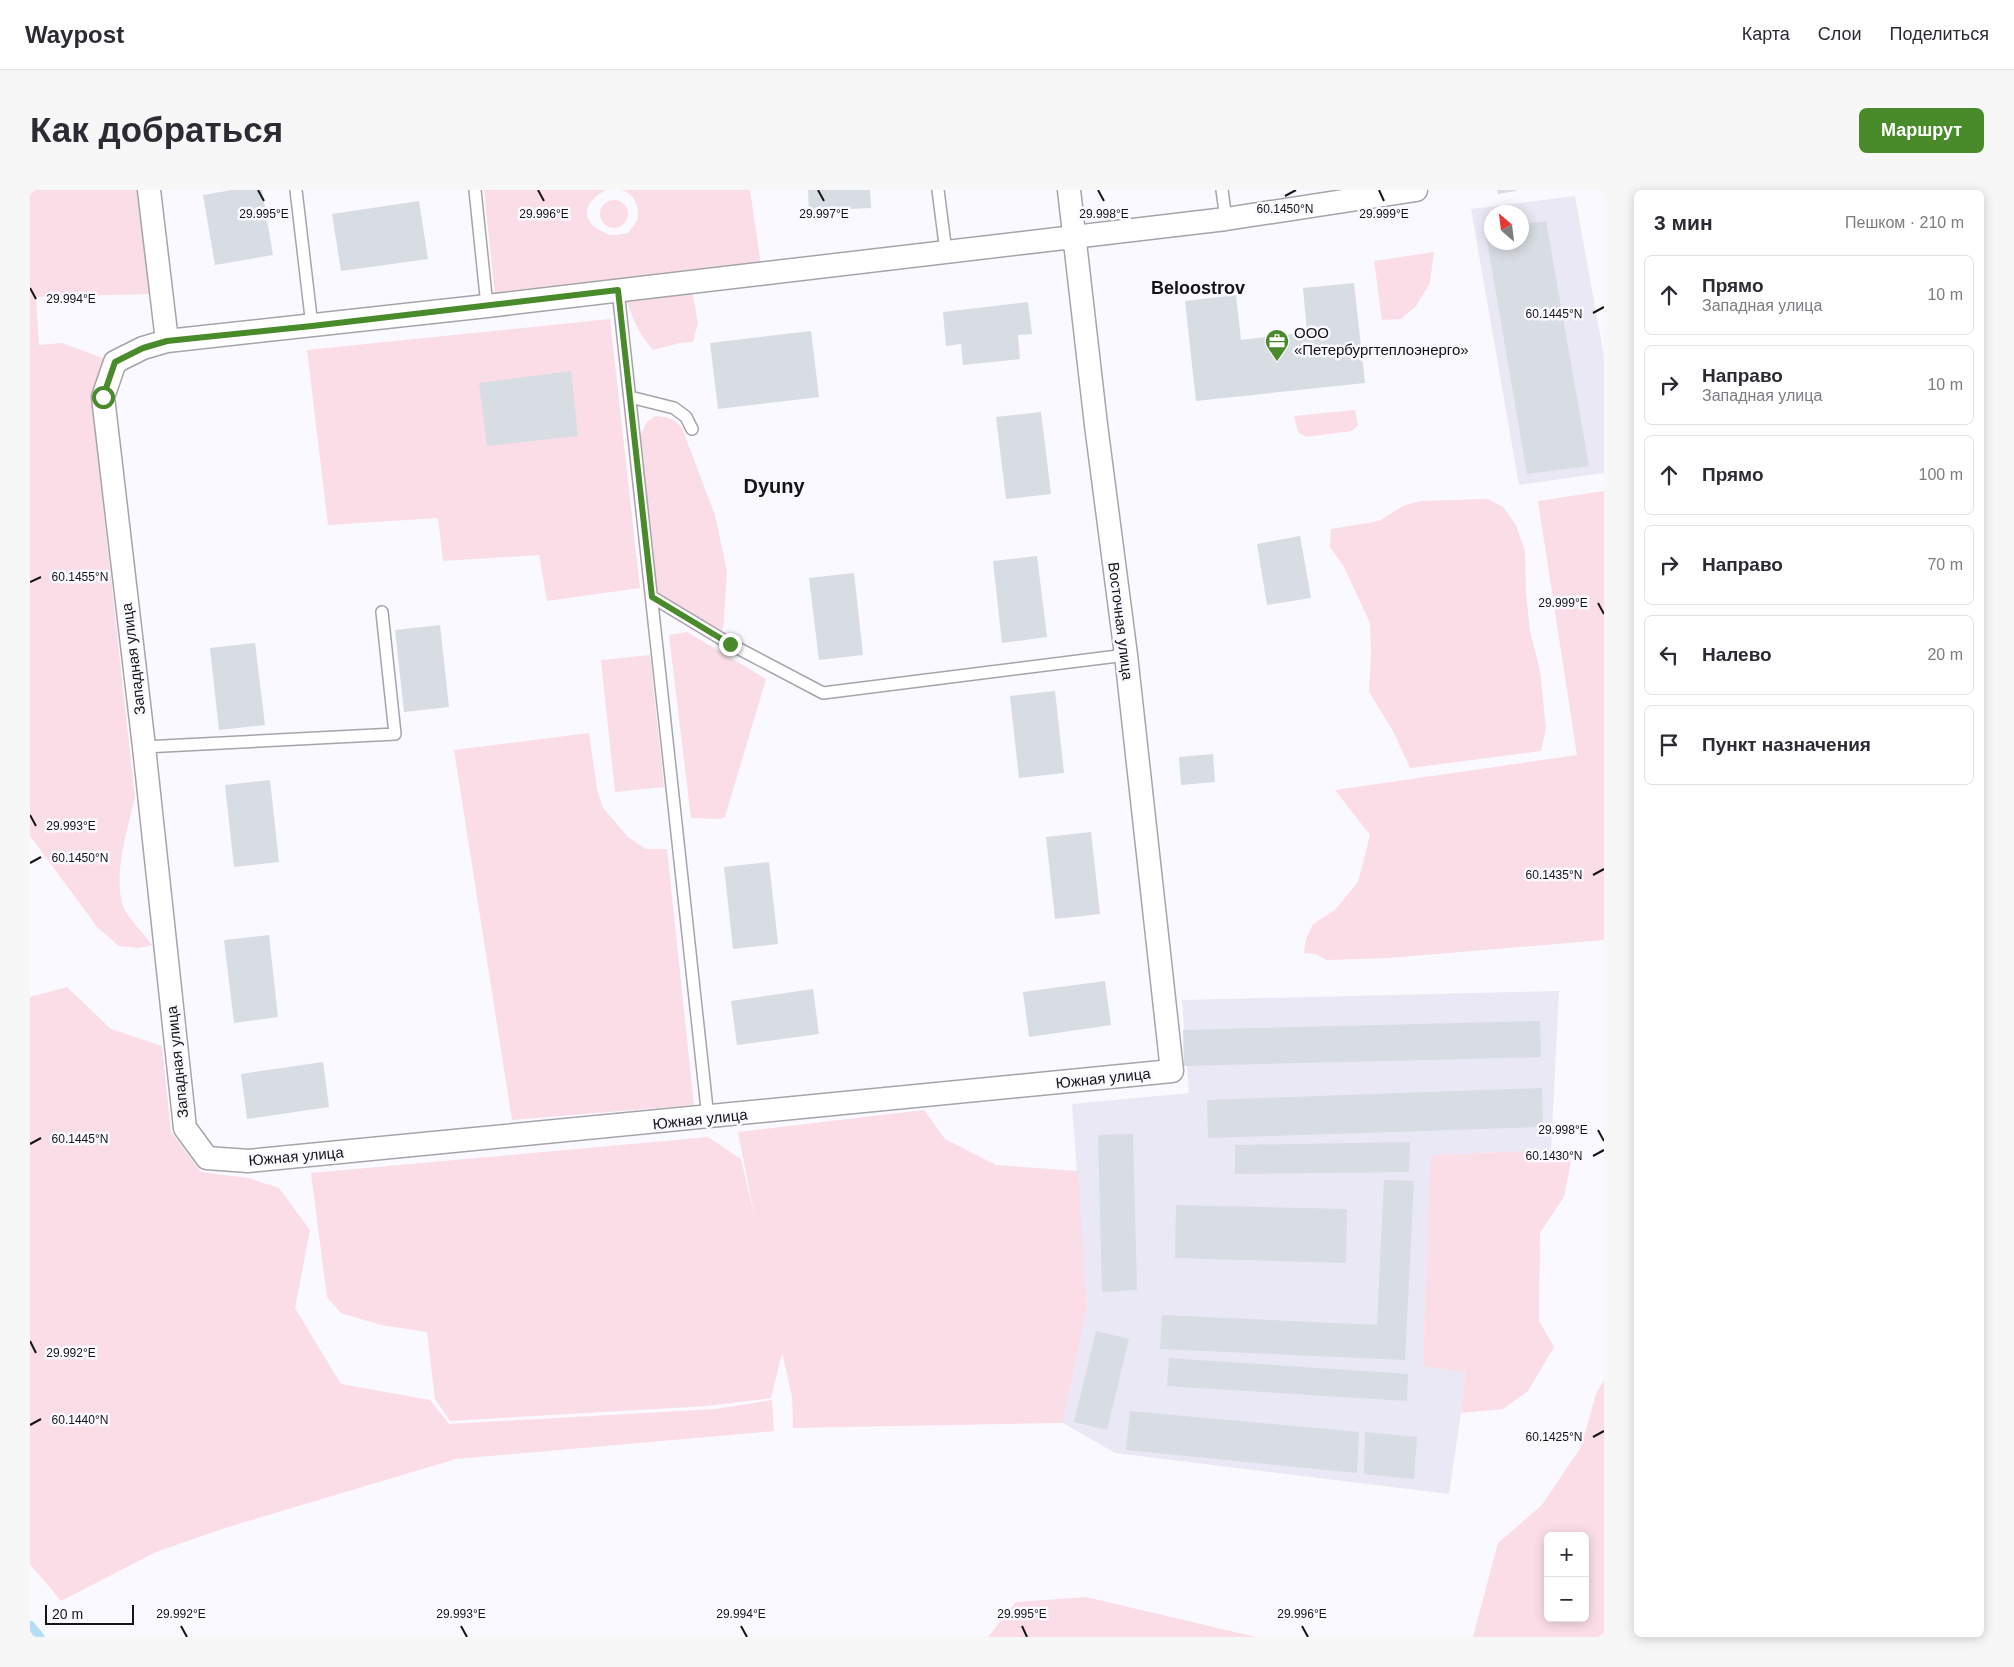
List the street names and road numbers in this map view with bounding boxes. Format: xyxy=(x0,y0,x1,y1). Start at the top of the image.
street label: Восточная улица xyxy=(1105,561,1137,682)
street label: Западная улица xyxy=(118,601,148,716)
street label: Западная улица xyxy=(163,1004,191,1119)
street label: Южная улица xyxy=(1055,1064,1152,1091)
street label: Южная улица xyxy=(652,1105,749,1132)
street label: Южная улица xyxy=(248,1143,345,1169)

